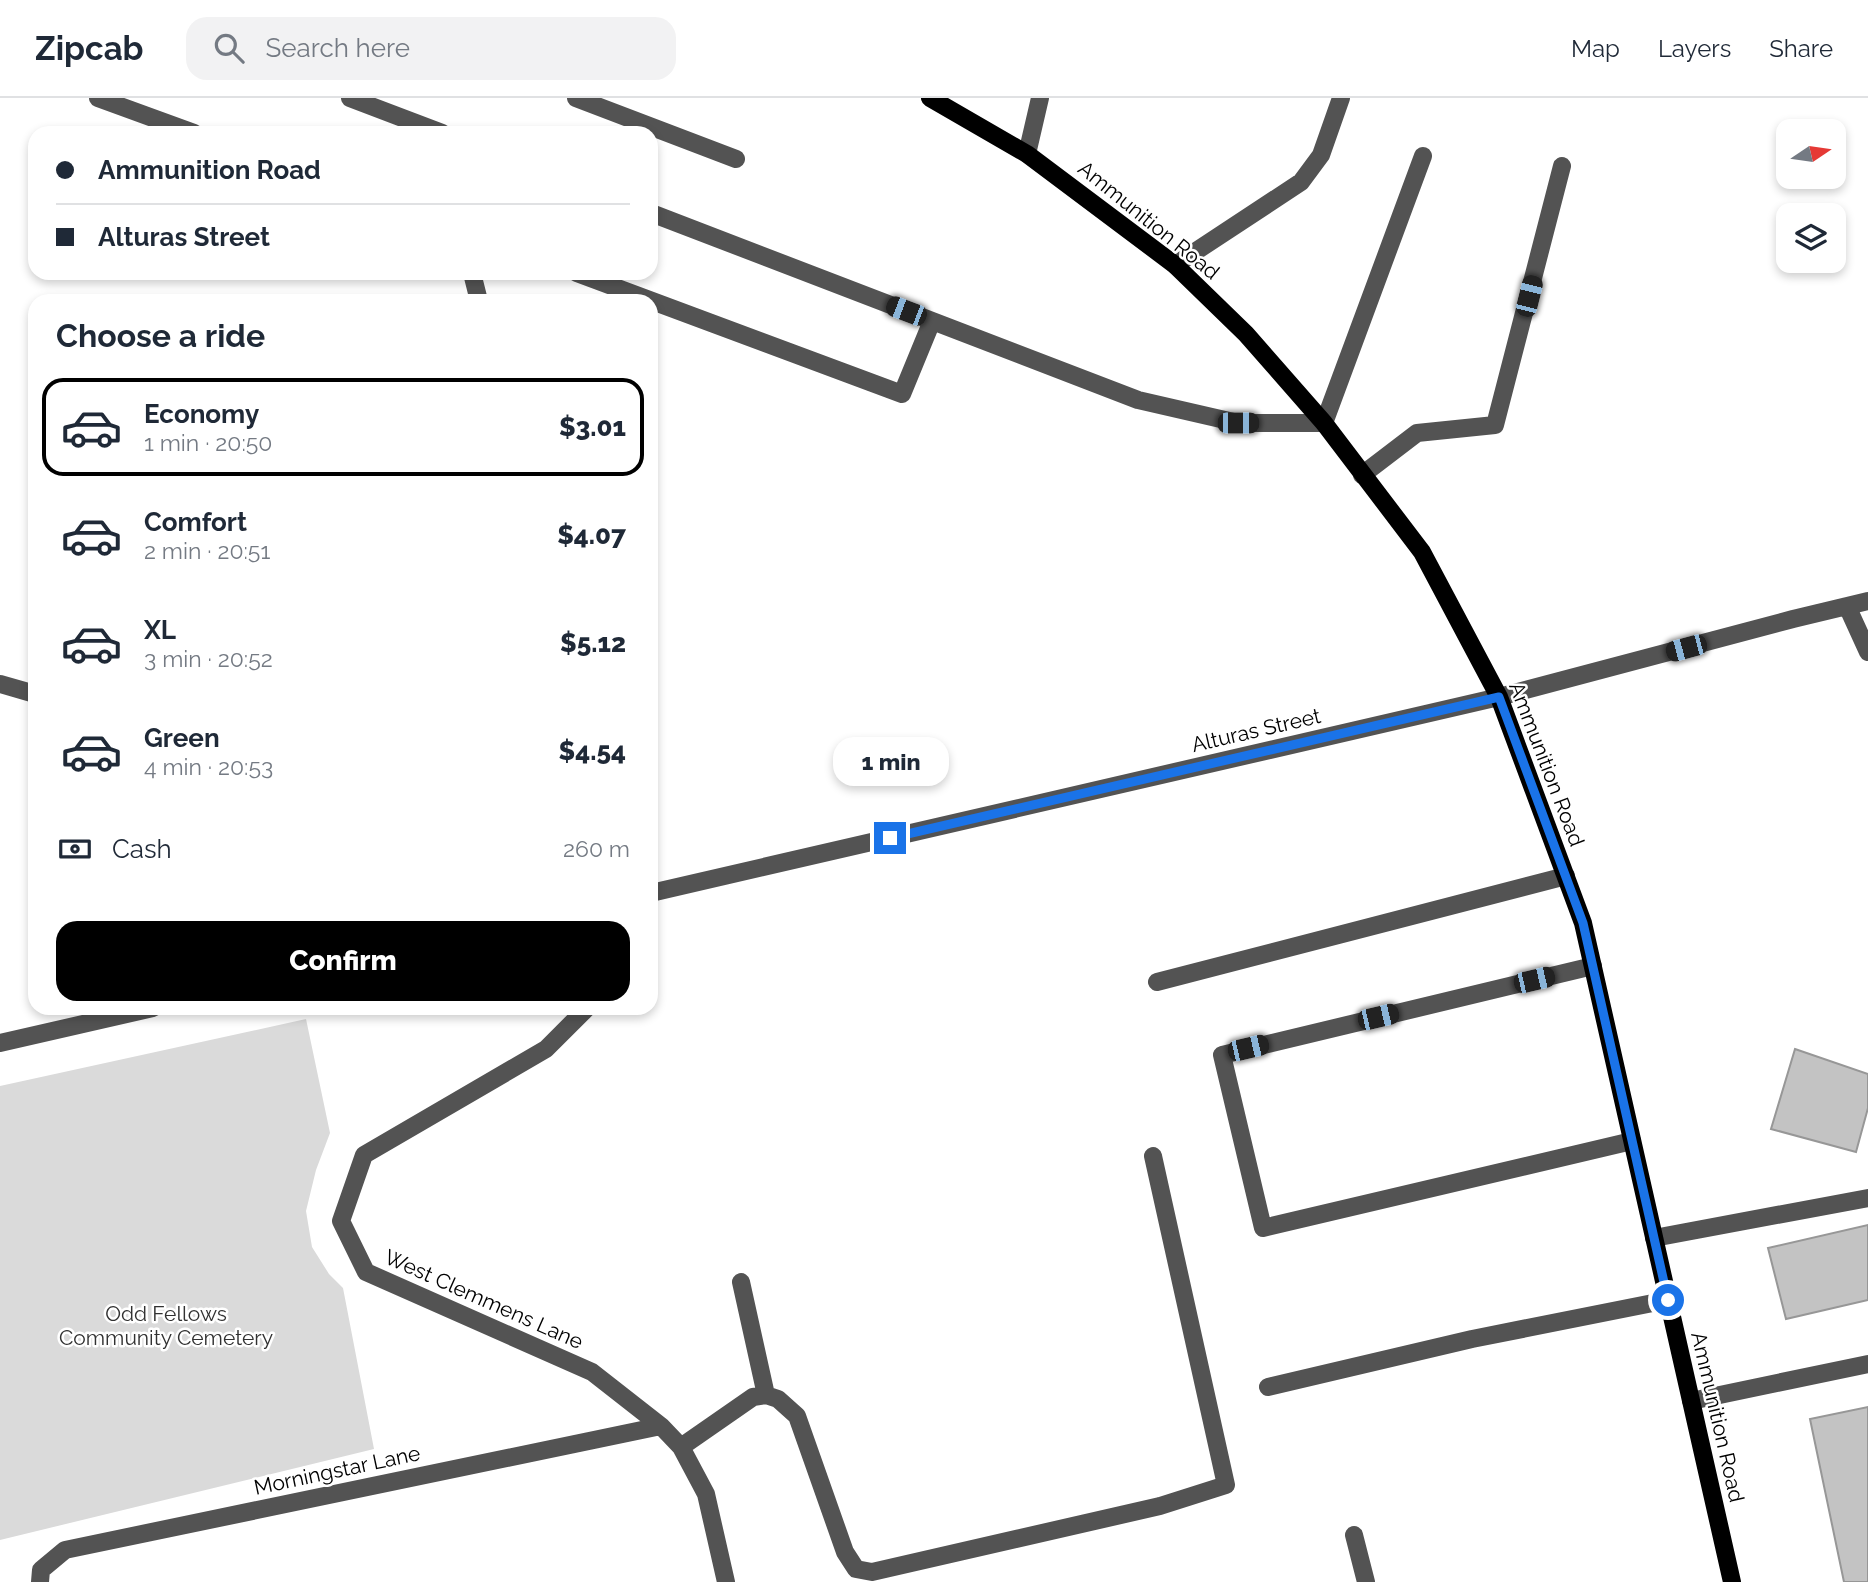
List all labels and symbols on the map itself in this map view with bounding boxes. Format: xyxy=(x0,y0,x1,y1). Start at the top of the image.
north arrow xyxy=(1776,119,1846,189)
street label: Ammunition Road xyxy=(1073,155,1225,285)
car xyxy=(1514,273,1545,319)
car xyxy=(883,294,930,328)
car xyxy=(1218,413,1260,434)
car xyxy=(1663,632,1710,664)
street label: Ammunition Road xyxy=(1504,678,1590,850)
street label: Alturas Street xyxy=(1189,703,1323,757)
callout: 1 min xyxy=(832,736,948,786)
route end xyxy=(874,822,906,854)
car xyxy=(1512,965,1557,995)
car xyxy=(1356,1002,1401,1032)
car xyxy=(1226,1033,1271,1063)
street label: West Clemmens Lane xyxy=(381,1244,587,1354)
route start xyxy=(1652,1284,1684,1316)
park label: Odd Fellows Community Cemetery xyxy=(59,1301,273,1350)
street label: Ammunition Road xyxy=(1686,1329,1750,1505)
street label: Morningstar Lane xyxy=(252,1440,422,1500)

